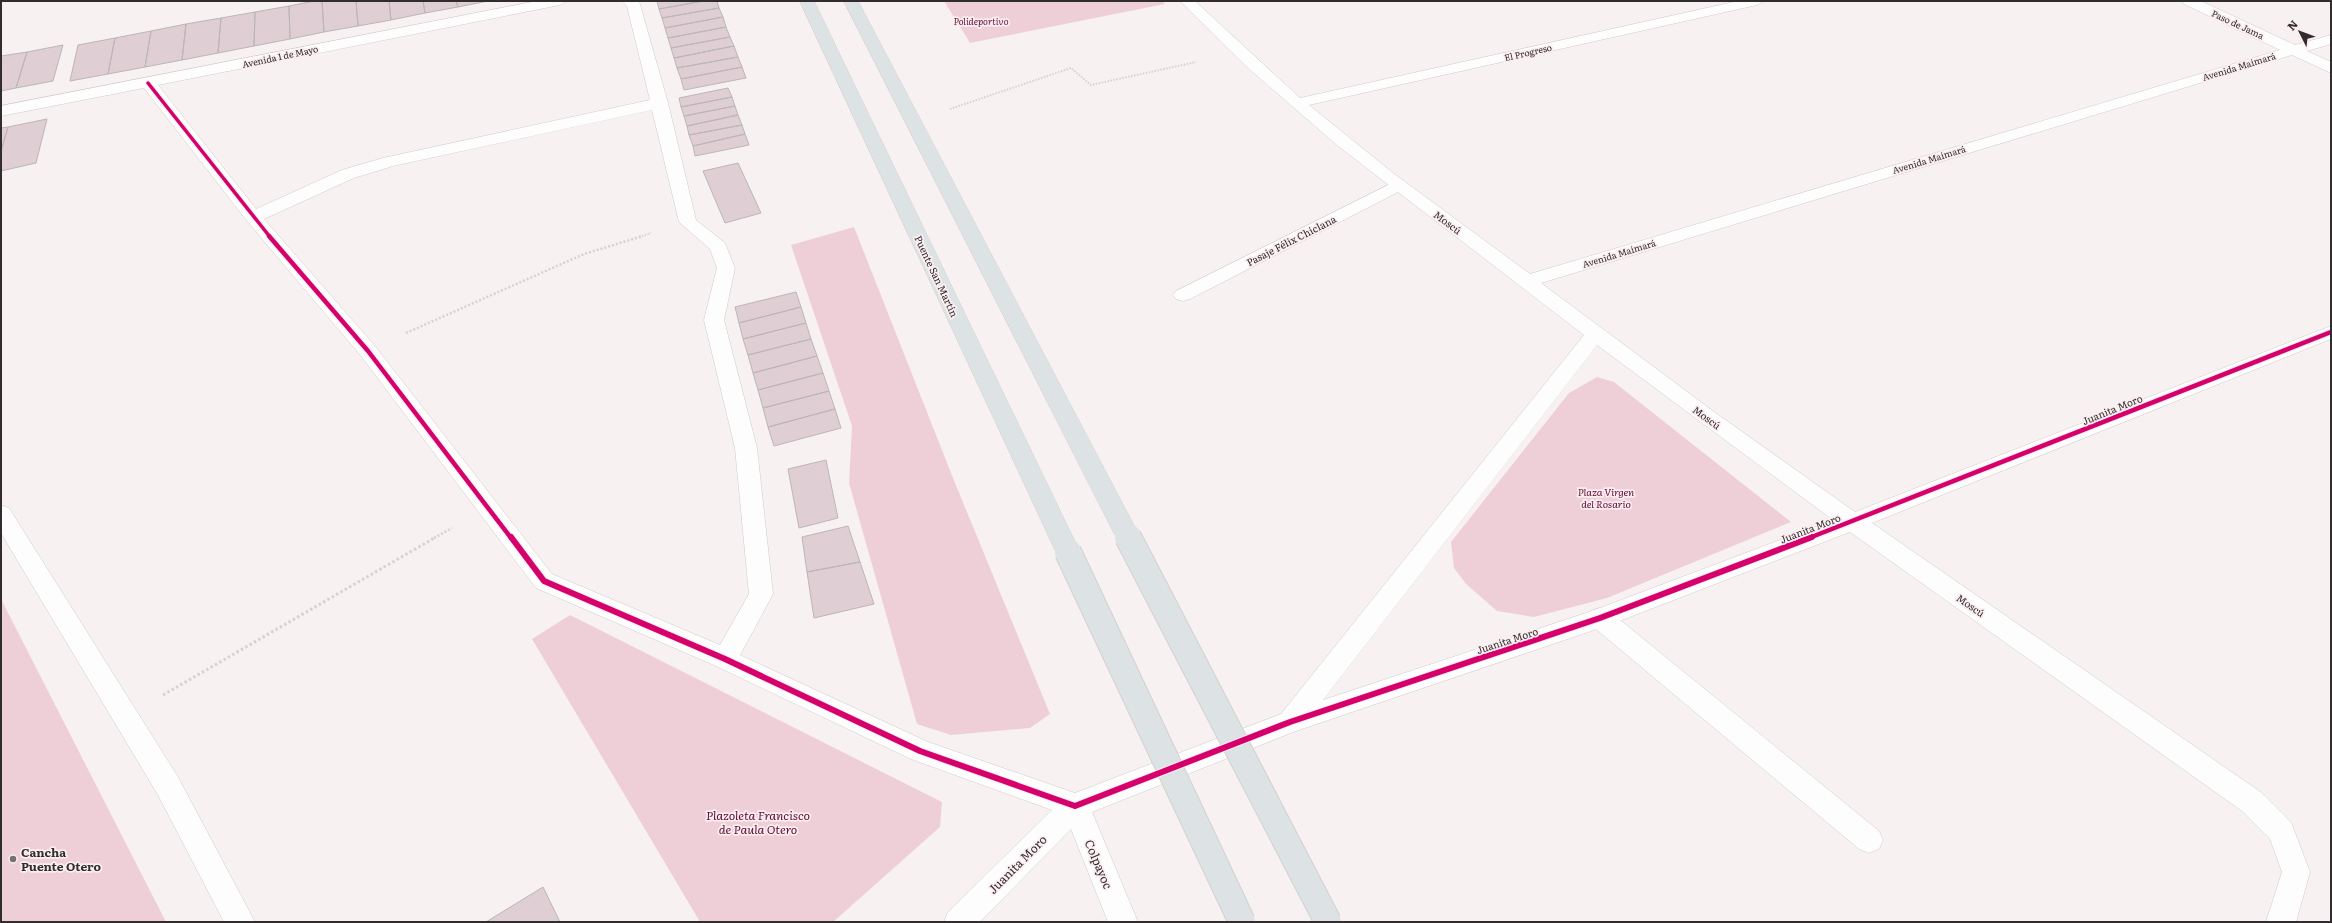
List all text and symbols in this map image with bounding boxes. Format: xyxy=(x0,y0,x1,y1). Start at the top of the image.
street label: Paso de Jama xyxy=(2210,6,2267,42)
north arrow xyxy=(2280,12,2320,52)
park label: Polideportivo xyxy=(953,14,1009,28)
text: N xyxy=(2283,16,2301,33)
street label: El Progreso xyxy=(1503,40,1553,64)
street label: Avenida 1 de Mayo xyxy=(241,41,319,71)
street label: Avenida Maimará xyxy=(2201,48,2277,84)
street label: Avenida Maimará xyxy=(1891,141,1967,177)
street label: Moscú xyxy=(1431,207,1466,238)
street label: Pasaje Félix Chiclana xyxy=(1244,211,1339,269)
street label: Puente San Martín xyxy=(911,233,963,320)
street label: Avenida Maimará xyxy=(1581,235,1657,271)
street label: Juanita Moro xyxy=(2080,390,2145,428)
street label: Moscú xyxy=(1690,402,1725,433)
park label: Plaza Virgen del Rosario xyxy=(1578,484,1634,511)
street label: Juanita Moro xyxy=(1777,509,1843,546)
street label: Moscú xyxy=(1954,590,1989,621)
street label: Juanita Moro xyxy=(1474,623,1540,657)
park label: Plazoleta Francisco de Paula Otero xyxy=(706,806,810,838)
street label: Juanita Moro xyxy=(983,830,1051,898)
street label: Colpayoc xyxy=(1081,837,1117,891)
place label: Cancha Puente Otero xyxy=(21,843,101,875)
marker: Cancha Puente Otero xyxy=(8,854,18,864)

